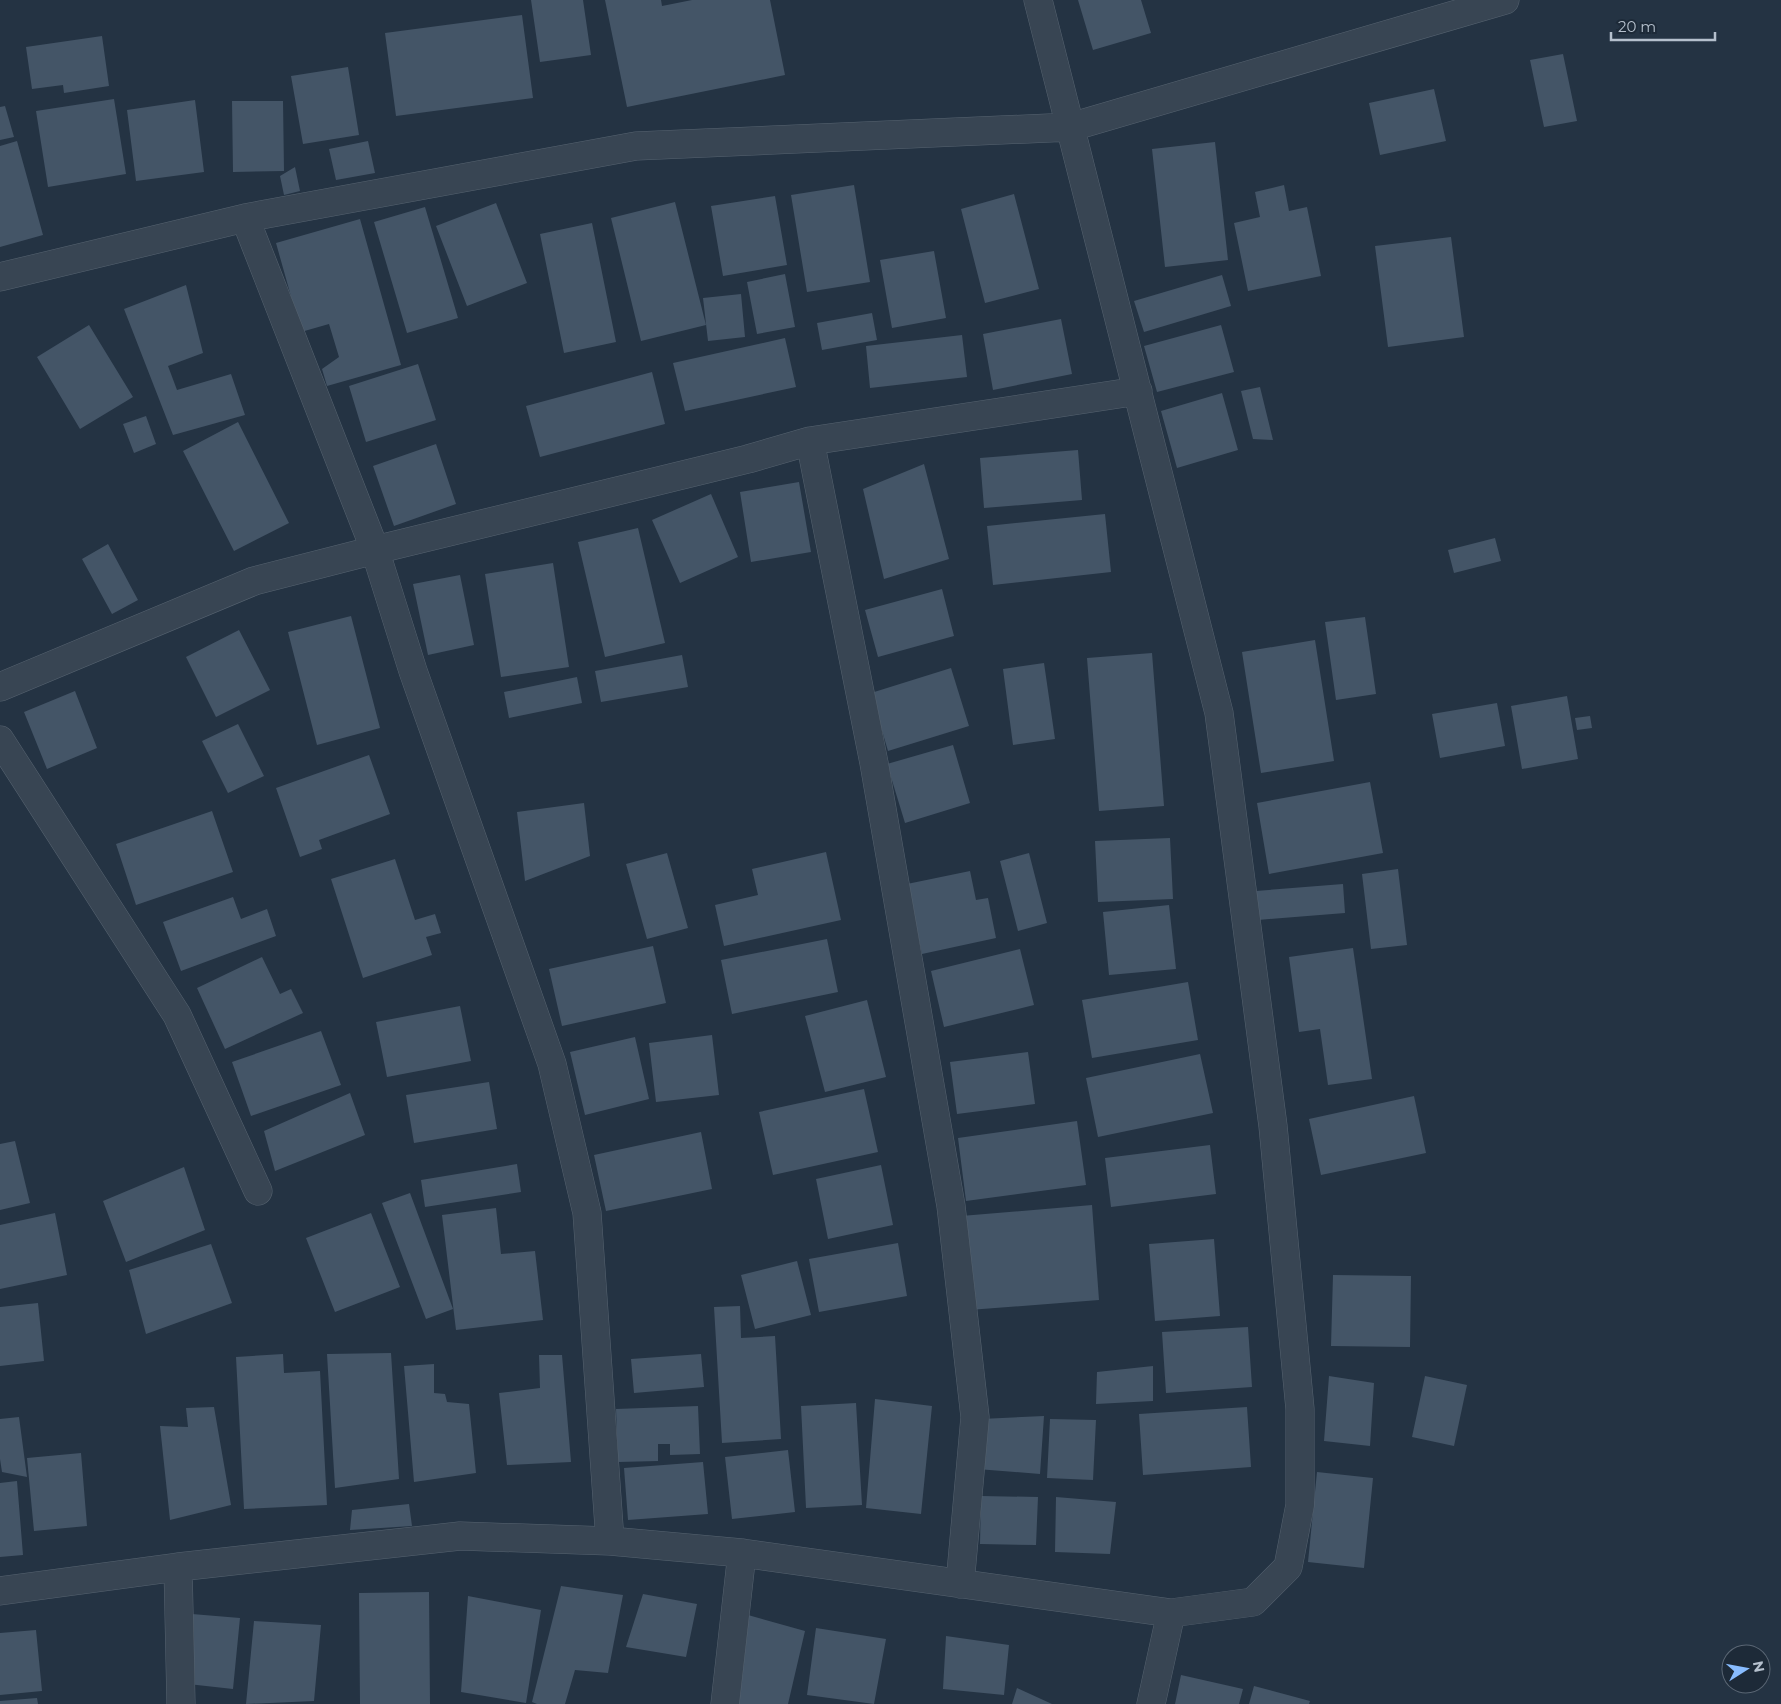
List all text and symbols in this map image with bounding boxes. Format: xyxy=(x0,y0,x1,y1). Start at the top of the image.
scale bar xyxy=(1611,10,1715,42)
text: 20 m xyxy=(1618,17,1656,36)
north arrow xyxy=(1721,1644,1771,1694)
text: N xyxy=(1749,1659,1769,1674)

